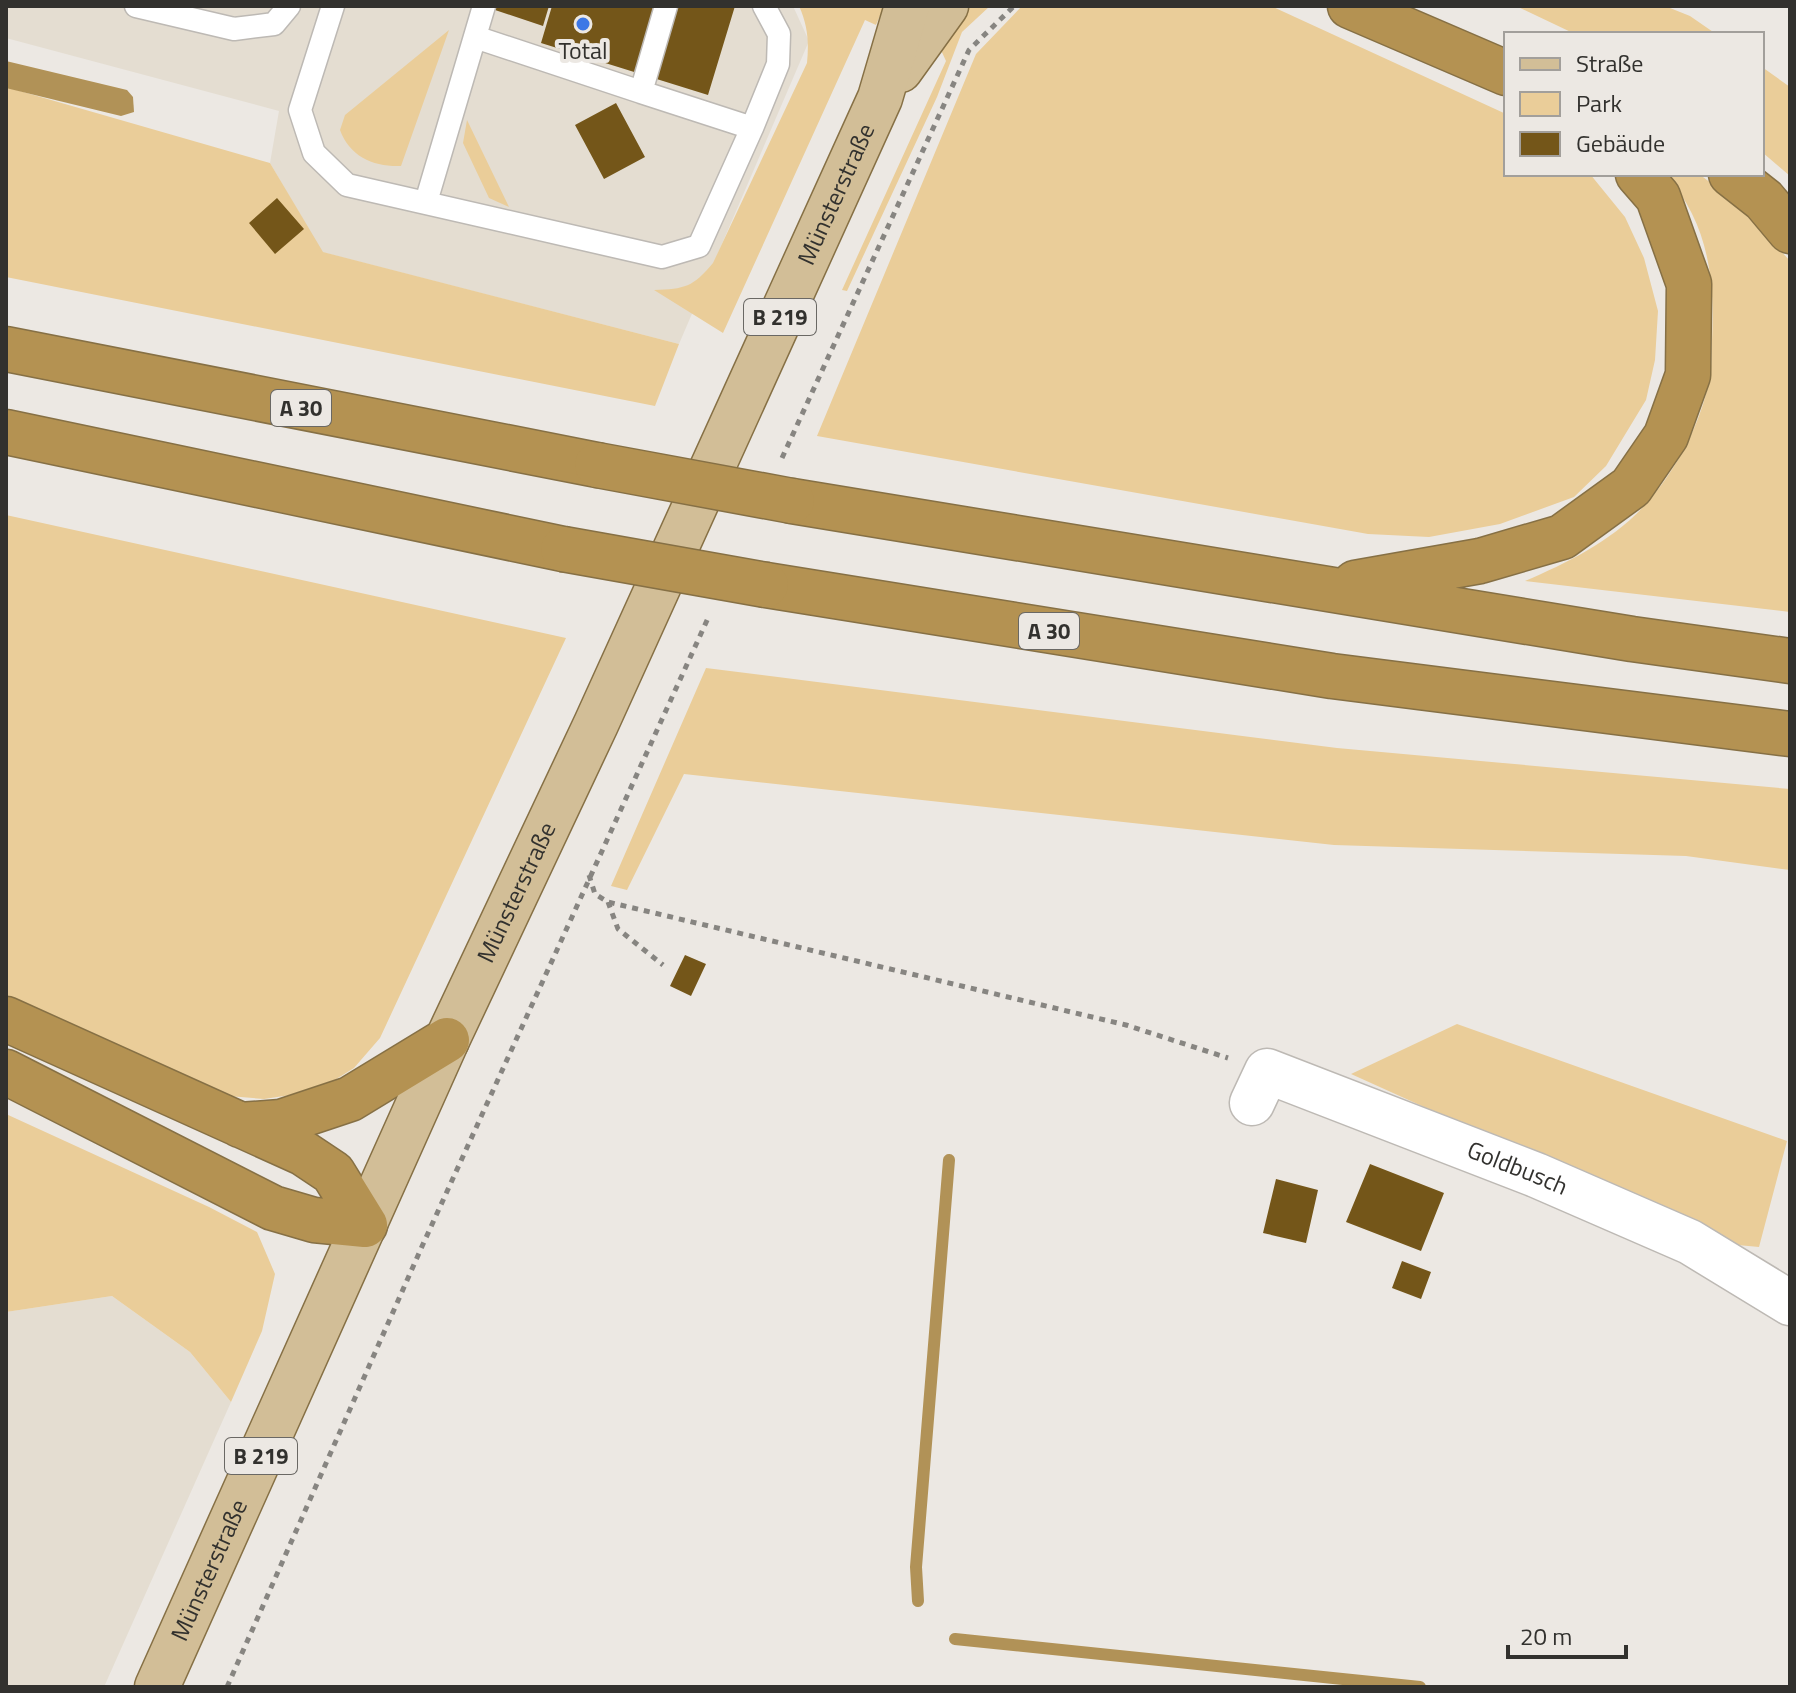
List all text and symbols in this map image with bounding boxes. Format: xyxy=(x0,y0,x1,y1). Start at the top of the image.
marker: Total xyxy=(574,15,592,33)
place label: Total xyxy=(558,32,608,68)
legend xyxy=(1504,32,1764,176)
text: Straße xyxy=(1576,45,1643,81)
text: Park xyxy=(1576,85,1622,121)
street label: Münsterstraße xyxy=(788,117,883,270)
text: Gebäude xyxy=(1576,125,1665,161)
road number: B 219 xyxy=(744,299,816,335)
road number: A 30 xyxy=(271,390,331,426)
road number: A 30 xyxy=(1019,613,1079,649)
street label: Münsterstraße xyxy=(467,816,564,968)
street label: Goldbusch xyxy=(1462,1131,1574,1204)
road number: B 219 xyxy=(225,1438,297,1474)
street label: Münsterstraße xyxy=(161,1493,256,1646)
scale bar xyxy=(1508,1609,1626,1659)
text: 20 m xyxy=(1520,1618,1572,1654)

